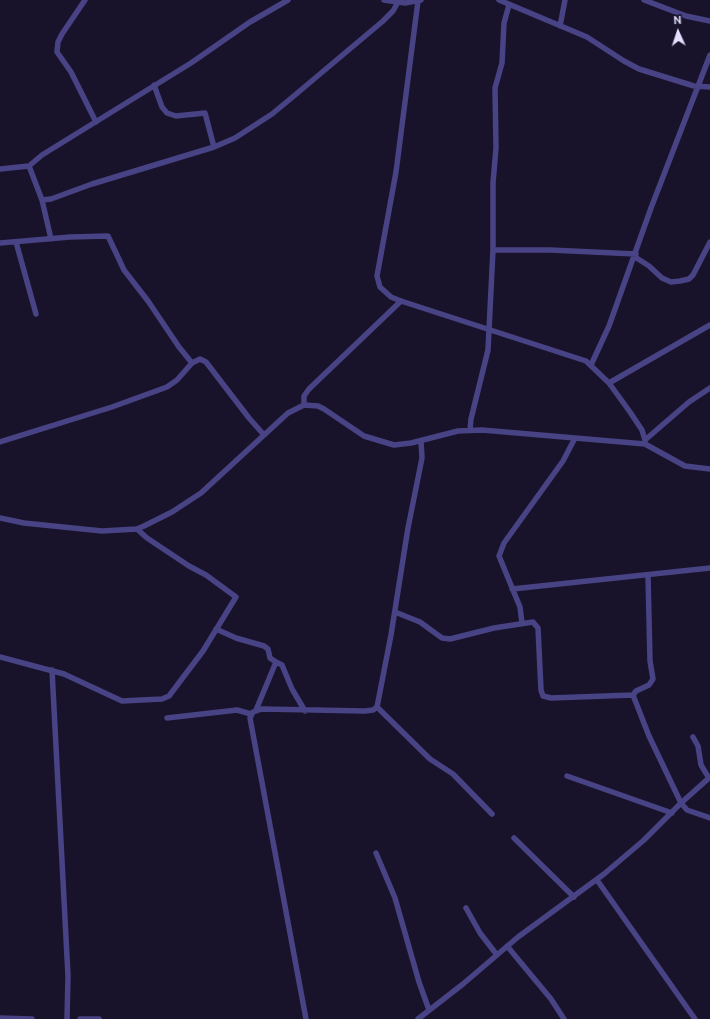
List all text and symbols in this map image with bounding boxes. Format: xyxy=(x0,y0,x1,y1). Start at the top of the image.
north arrow xyxy=(658,12,698,52)
text: N xyxy=(673,14,682,26)

